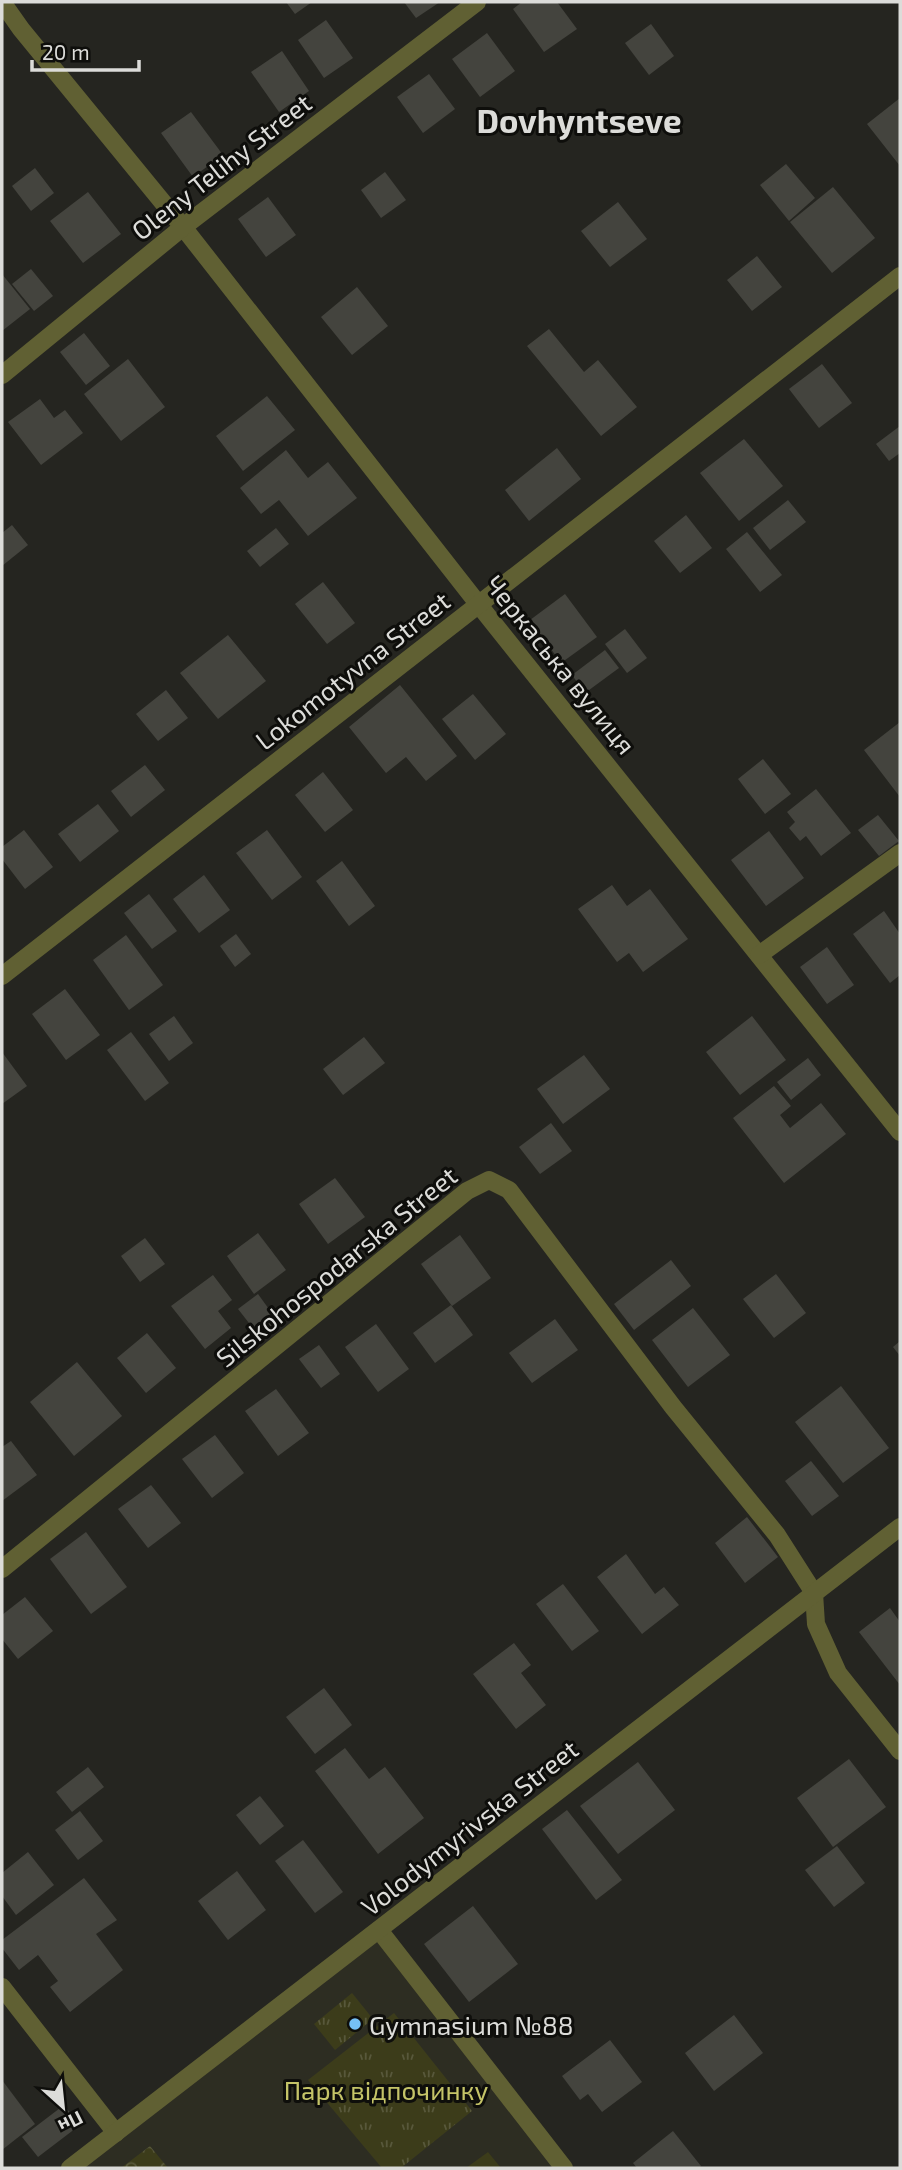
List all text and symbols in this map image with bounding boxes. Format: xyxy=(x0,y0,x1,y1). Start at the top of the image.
scale bar xyxy=(32,28,138,72)
text: 20 m xyxy=(42,39,90,64)
street label: Oleny Telihy Street xyxy=(125,86,317,246)
district label: Dovhyntseve xyxy=(476,100,682,140)
street label: Черкаська вулиця xyxy=(479,568,642,760)
street label: Lokomotyvna Street xyxy=(249,584,455,756)
street label: Silskohospodarska Street xyxy=(209,1159,463,1373)
street label: Volodymyrivska Street xyxy=(354,1733,584,1921)
place label: Gymnasium №88 xyxy=(369,2009,574,2040)
marker: Gymnasium №88 xyxy=(347,2016,363,2032)
north arrow xyxy=(28,2072,98,2142)
park label: Парк відпочинку xyxy=(284,2074,488,2106)
text: Пн xyxy=(55,2107,87,2138)

